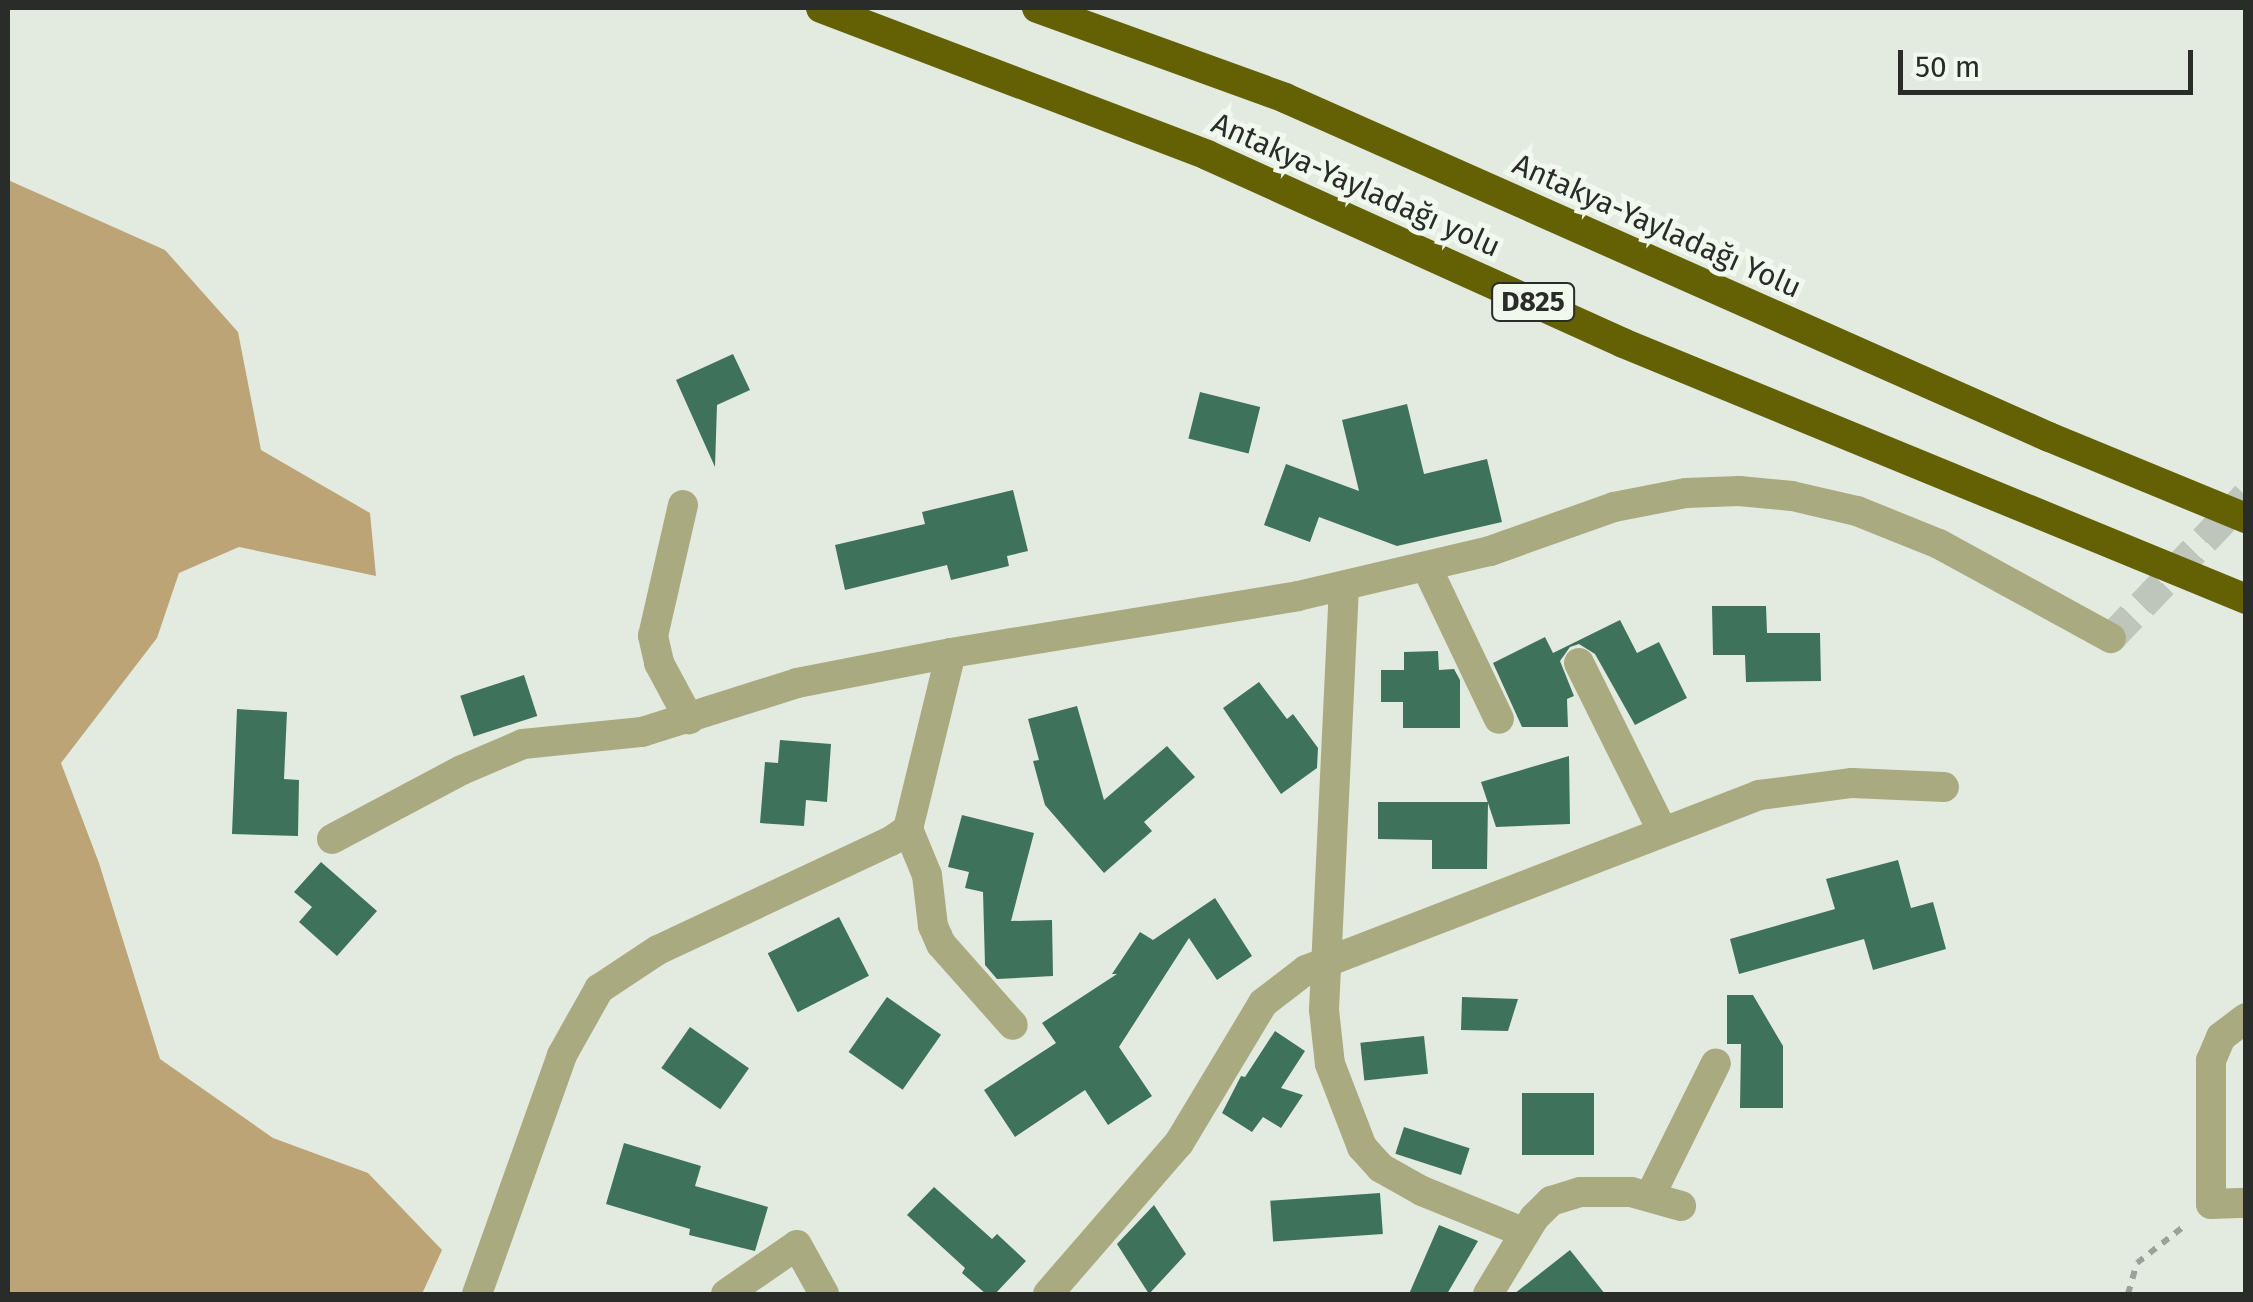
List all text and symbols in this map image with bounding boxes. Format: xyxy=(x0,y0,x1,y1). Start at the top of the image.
scale bar xyxy=(1903,30,2198,92)
text: 50 m xyxy=(1915,49,1980,85)
street label: Antakya-Yayladağı yolu xyxy=(1206,105,1506,265)
street label: Antakya-Yayladağı Yolu xyxy=(1507,146,1807,306)
road number: D825 xyxy=(1490,279,1576,325)

